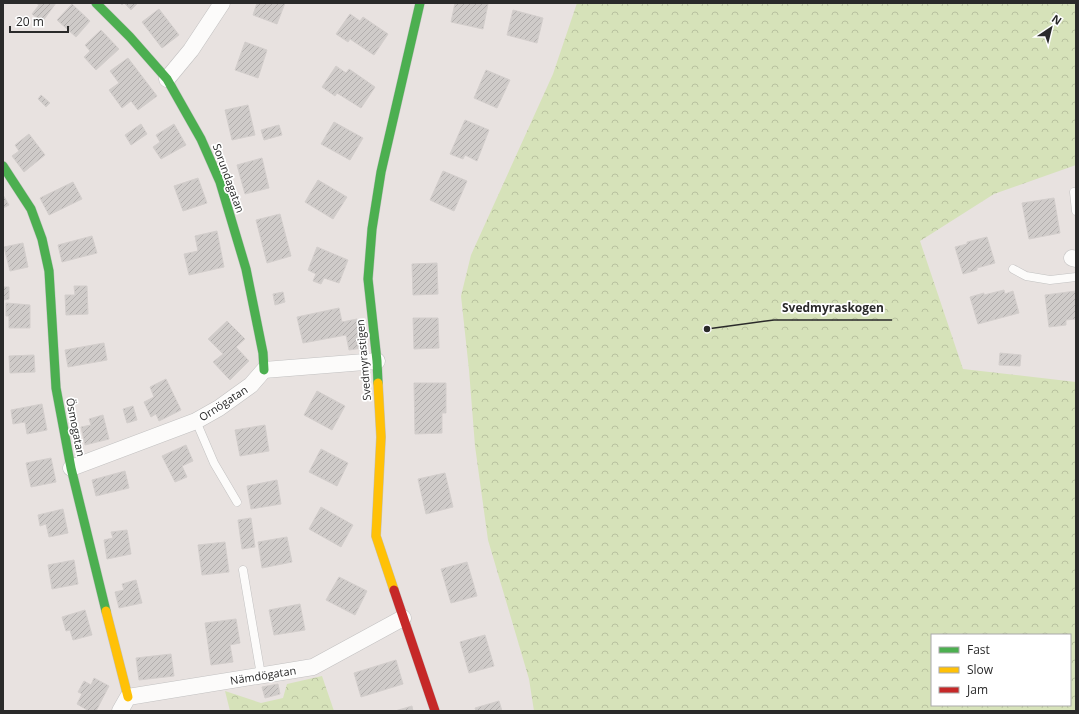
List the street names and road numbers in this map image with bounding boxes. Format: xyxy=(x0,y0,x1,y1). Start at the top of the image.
street label: Sorundagatan xyxy=(210,141,248,215)
street label: Svedmyrastigen xyxy=(352,319,374,401)
street label: Ornögatan xyxy=(196,382,250,424)
street label: Ösmogatan xyxy=(63,396,89,458)
street label: Nämdögatan xyxy=(229,662,297,688)

